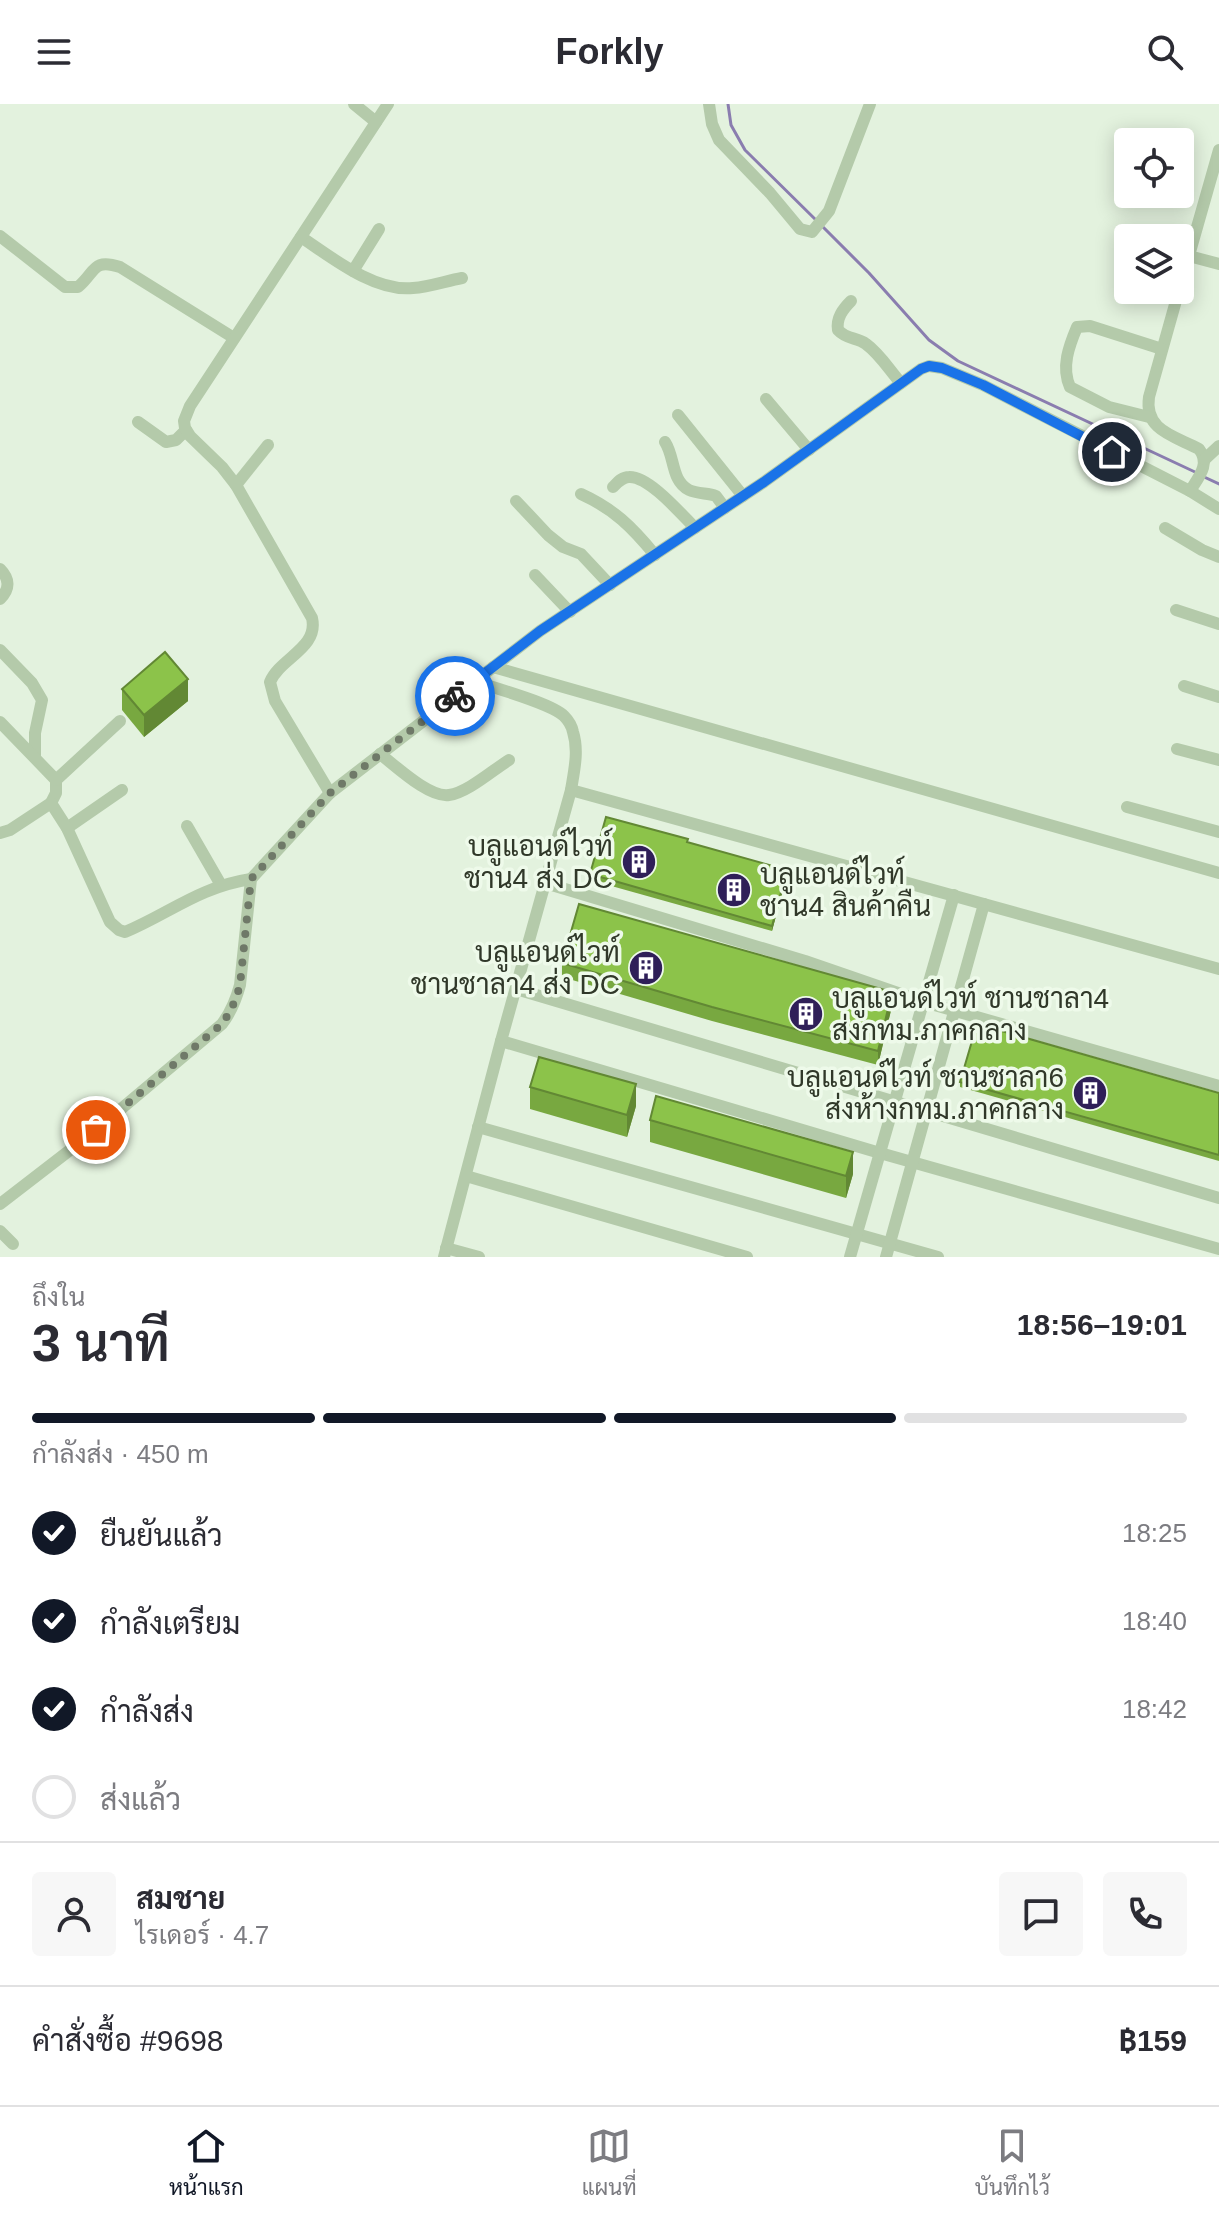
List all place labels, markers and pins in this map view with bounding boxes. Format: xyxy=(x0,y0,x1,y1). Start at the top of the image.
pin xyxy=(1078,418,1146,486)
place label: บลูแอนด์ไวท์ ชาน4 ส่ง DC xyxy=(464,827,613,894)
building icon: บลูแอนด์ไวท์ ชาน4 ส่ง DC xyxy=(620,843,658,881)
place label: บลูแอนด์ไวท์ ชาน4 สินค้าคืน xyxy=(760,855,931,922)
building icon: บลูแอนด์ไวท์ ชาน4 สินค้าคืน xyxy=(715,871,753,909)
place label: บลูแอนด์ไวท์ ชานชาลา4 ส่ง DC xyxy=(411,933,620,1000)
building icon: บลูแอนด์ไวท์ ชานชาลา4 ส่ง DC xyxy=(627,949,665,987)
place label: บลูแอนด์ไวท์ ชานชาลา4 ส่งกทม.ภาคกลาง xyxy=(832,979,1109,1046)
building icon: บลูแอนด์ไวท์ ชานชาลา4 ส่งกทม.ภาคกลาง xyxy=(787,995,825,1033)
place label: บลูแอนด์ไวท์ ชานชาลา6 ส่งห้างกทม.ภาคกลาง xyxy=(787,1058,1064,1125)
building icon: บลูแอนด์ไวท์ ชานชาลา6 ส่งห้างกทม.ภาคกลาง xyxy=(1071,1074,1109,1112)
pin xyxy=(62,1096,130,1164)

